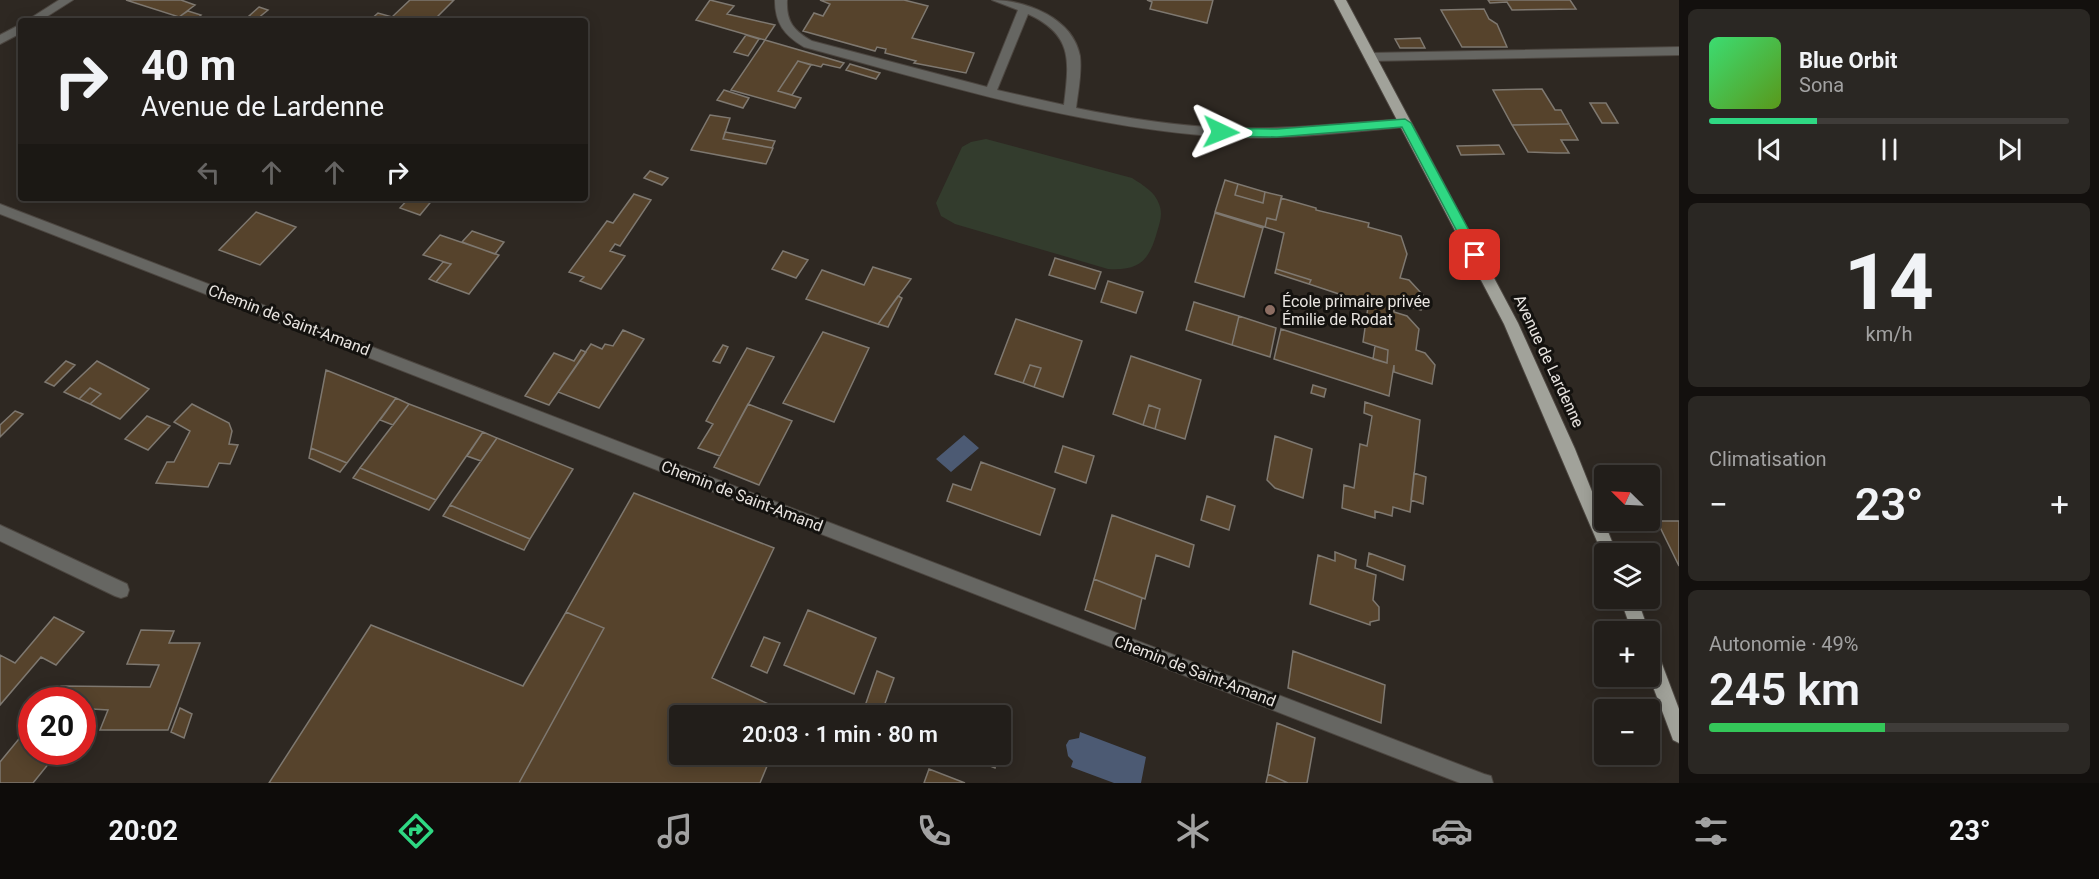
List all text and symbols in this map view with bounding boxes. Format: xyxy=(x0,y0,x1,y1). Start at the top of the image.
text: 40 m xyxy=(141,41,236,90)
icon: right xyxy=(42,42,120,120)
text: Blue Orbit xyxy=(1799,48,1897,73)
text: Sona xyxy=(1799,73,1844,97)
text: Avenue de Lardenne xyxy=(141,91,384,123)
position arrow xyxy=(1189,100,1253,164)
icon: previous xyxy=(1753,133,1786,166)
icon: pause xyxy=(1873,133,1906,166)
icon: next xyxy=(1993,133,2026,166)
icon: left xyxy=(192,156,225,189)
icon: ahead xyxy=(255,156,288,189)
icon: ahead xyxy=(318,156,351,189)
icon: right xyxy=(381,156,414,189)
pin xyxy=(1449,229,1500,280)
text: 14 xyxy=(1844,237,1934,328)
icon: arrive xyxy=(1458,238,1491,271)
street label: Chemin de Saint-Amand xyxy=(206,280,372,360)
place label: École primaire privée Émilie de Rodat xyxy=(1282,292,1430,329)
street label: Avenue de Lardenne xyxy=(1510,292,1588,430)
marker: École primaire privée Émilie de Rodat xyxy=(1263,303,1277,317)
text: km/h xyxy=(1866,322,1912,346)
text: Climatisation xyxy=(1709,447,1827,471)
street label: Chemin de Saint-Amand xyxy=(659,456,825,536)
north arrow xyxy=(1594,465,1660,531)
map controls xyxy=(1594,465,1660,765)
text: 23° xyxy=(1855,478,1923,531)
text: − xyxy=(1709,485,1728,524)
text: + xyxy=(2050,485,2069,524)
button: layers xyxy=(1594,543,1660,609)
button: + xyxy=(1594,621,1660,687)
street label: Chemin de Saint-Amand xyxy=(1112,631,1278,711)
text: Autonomie · 49% xyxy=(1709,632,1858,656)
text: 245 km xyxy=(1709,663,1860,716)
speed limit sign: 20 xyxy=(18,687,96,765)
button: − xyxy=(1594,699,1660,765)
text: 20:03 · 1 min · 80 m xyxy=(742,722,938,747)
icon: directions xyxy=(395,810,437,852)
icon: music xyxy=(654,810,696,852)
icon: phone xyxy=(913,810,955,852)
icon: climate xyxy=(1172,810,1214,852)
icon: car xyxy=(1431,810,1473,852)
icon: filters xyxy=(1690,810,1732,852)
text: 20:02 xyxy=(108,815,178,847)
text: 23° xyxy=(1949,815,1990,847)

